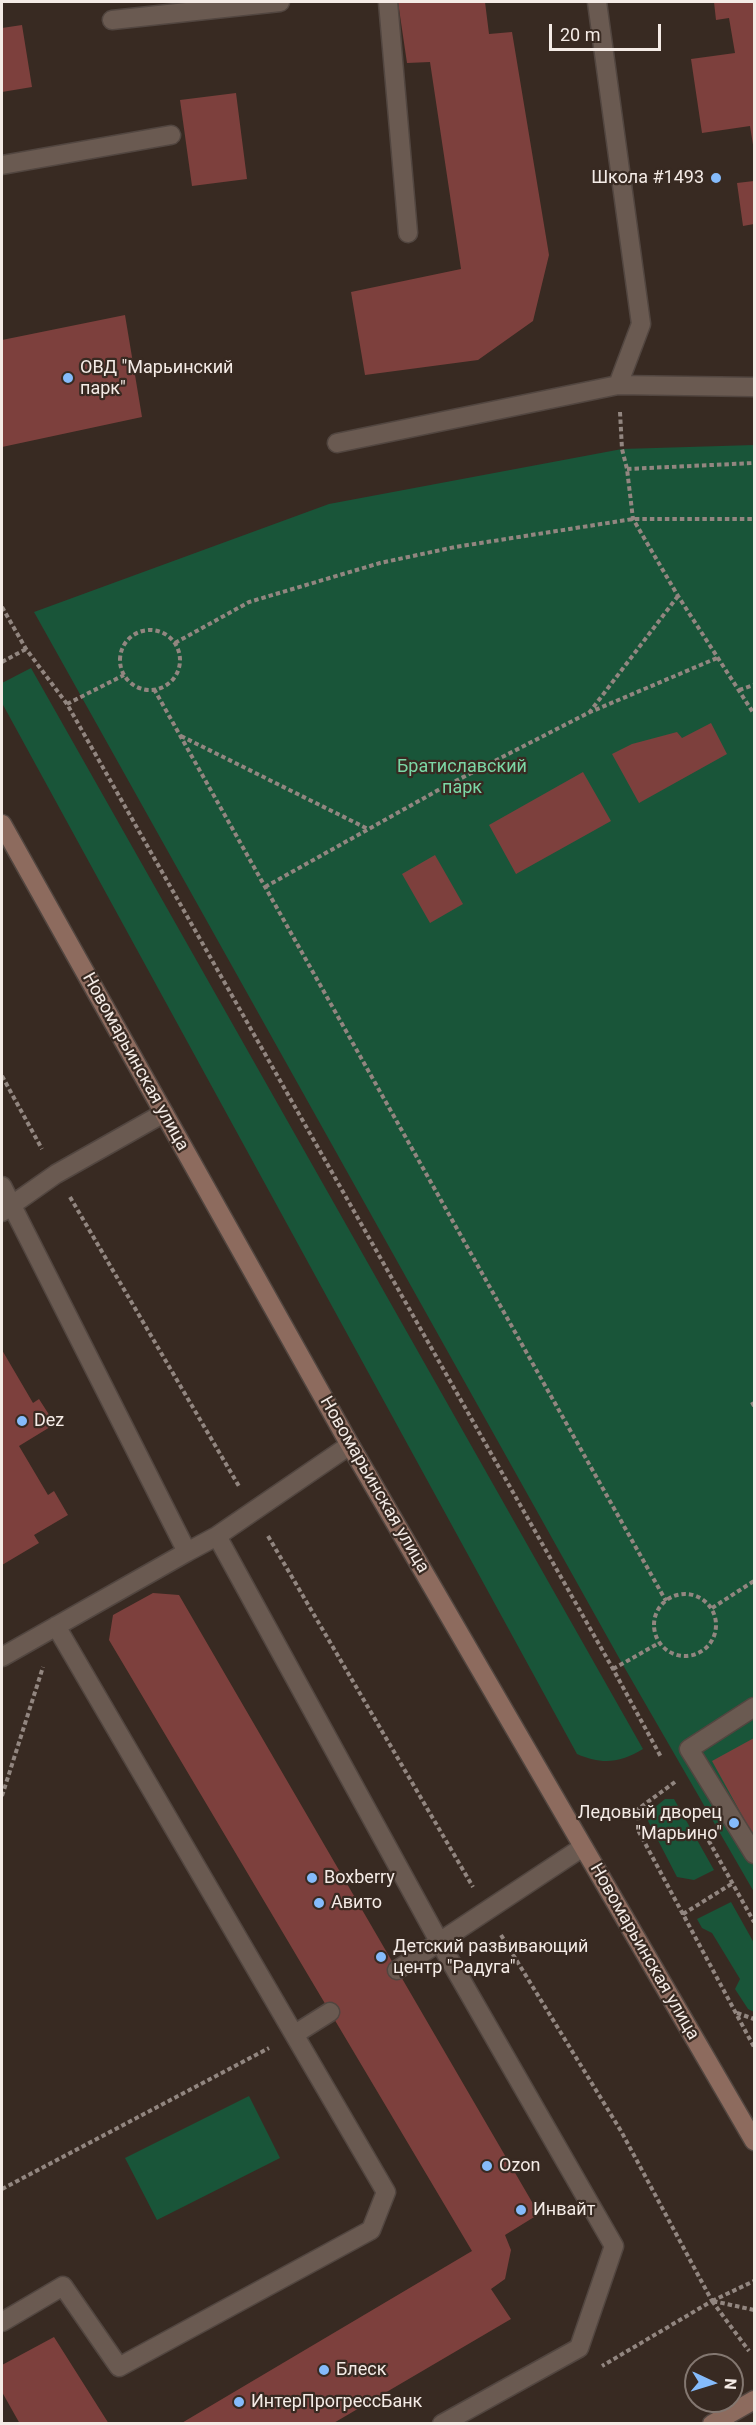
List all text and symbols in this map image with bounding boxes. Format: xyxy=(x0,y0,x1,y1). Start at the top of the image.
scale bar xyxy=(552,12,664,50)
text: 20 m xyxy=(560,24,600,45)
place label: Школа #1493 xyxy=(591,167,704,189)
marker: Школа #1493 xyxy=(709,171,723,185)
place label: ОВД "Марьинский парк" xyxy=(80,357,233,400)
marker: ОВД "Марьинский парк" xyxy=(61,371,75,385)
park label: Братиславский парк xyxy=(397,756,527,798)
street label: Новомарьинская улица xyxy=(77,969,193,1155)
street label: Новомарьинская улица xyxy=(315,1393,433,1577)
place label: Dez xyxy=(34,1410,64,1432)
marker: Dez xyxy=(15,1414,29,1428)
place label: Ледовый дворец "Марьино" xyxy=(578,1802,722,1844)
marker: Ледовый дворец "Марьино" xyxy=(727,1816,741,1830)
street label: Новомарьинская улица xyxy=(585,1860,703,2044)
place label: Boxberry xyxy=(324,1867,395,1889)
marker: Boxberry xyxy=(305,1871,319,1885)
place label: Авито xyxy=(331,1892,382,1914)
marker: Авито xyxy=(312,1896,326,1910)
place label: Детский развивающий центр "Радуга" xyxy=(393,1936,589,1978)
marker: Детский развивающий центр "Радуга" xyxy=(374,1950,388,1964)
place label: Ozon xyxy=(499,2155,540,2177)
marker: Ozon xyxy=(480,2159,494,2173)
place label: Инвайт xyxy=(533,2199,595,2221)
marker: Инвайт xyxy=(514,2203,528,2217)
north arrow xyxy=(684,2353,744,2413)
place label: Блеск xyxy=(336,2359,386,2381)
marker: Блеск xyxy=(317,2363,331,2377)
text: N xyxy=(721,2378,740,2390)
place label: ИнтерПрогрессБанк xyxy=(251,2391,422,2413)
marker: ИнтерПрогрессБанк xyxy=(232,2395,246,2409)

